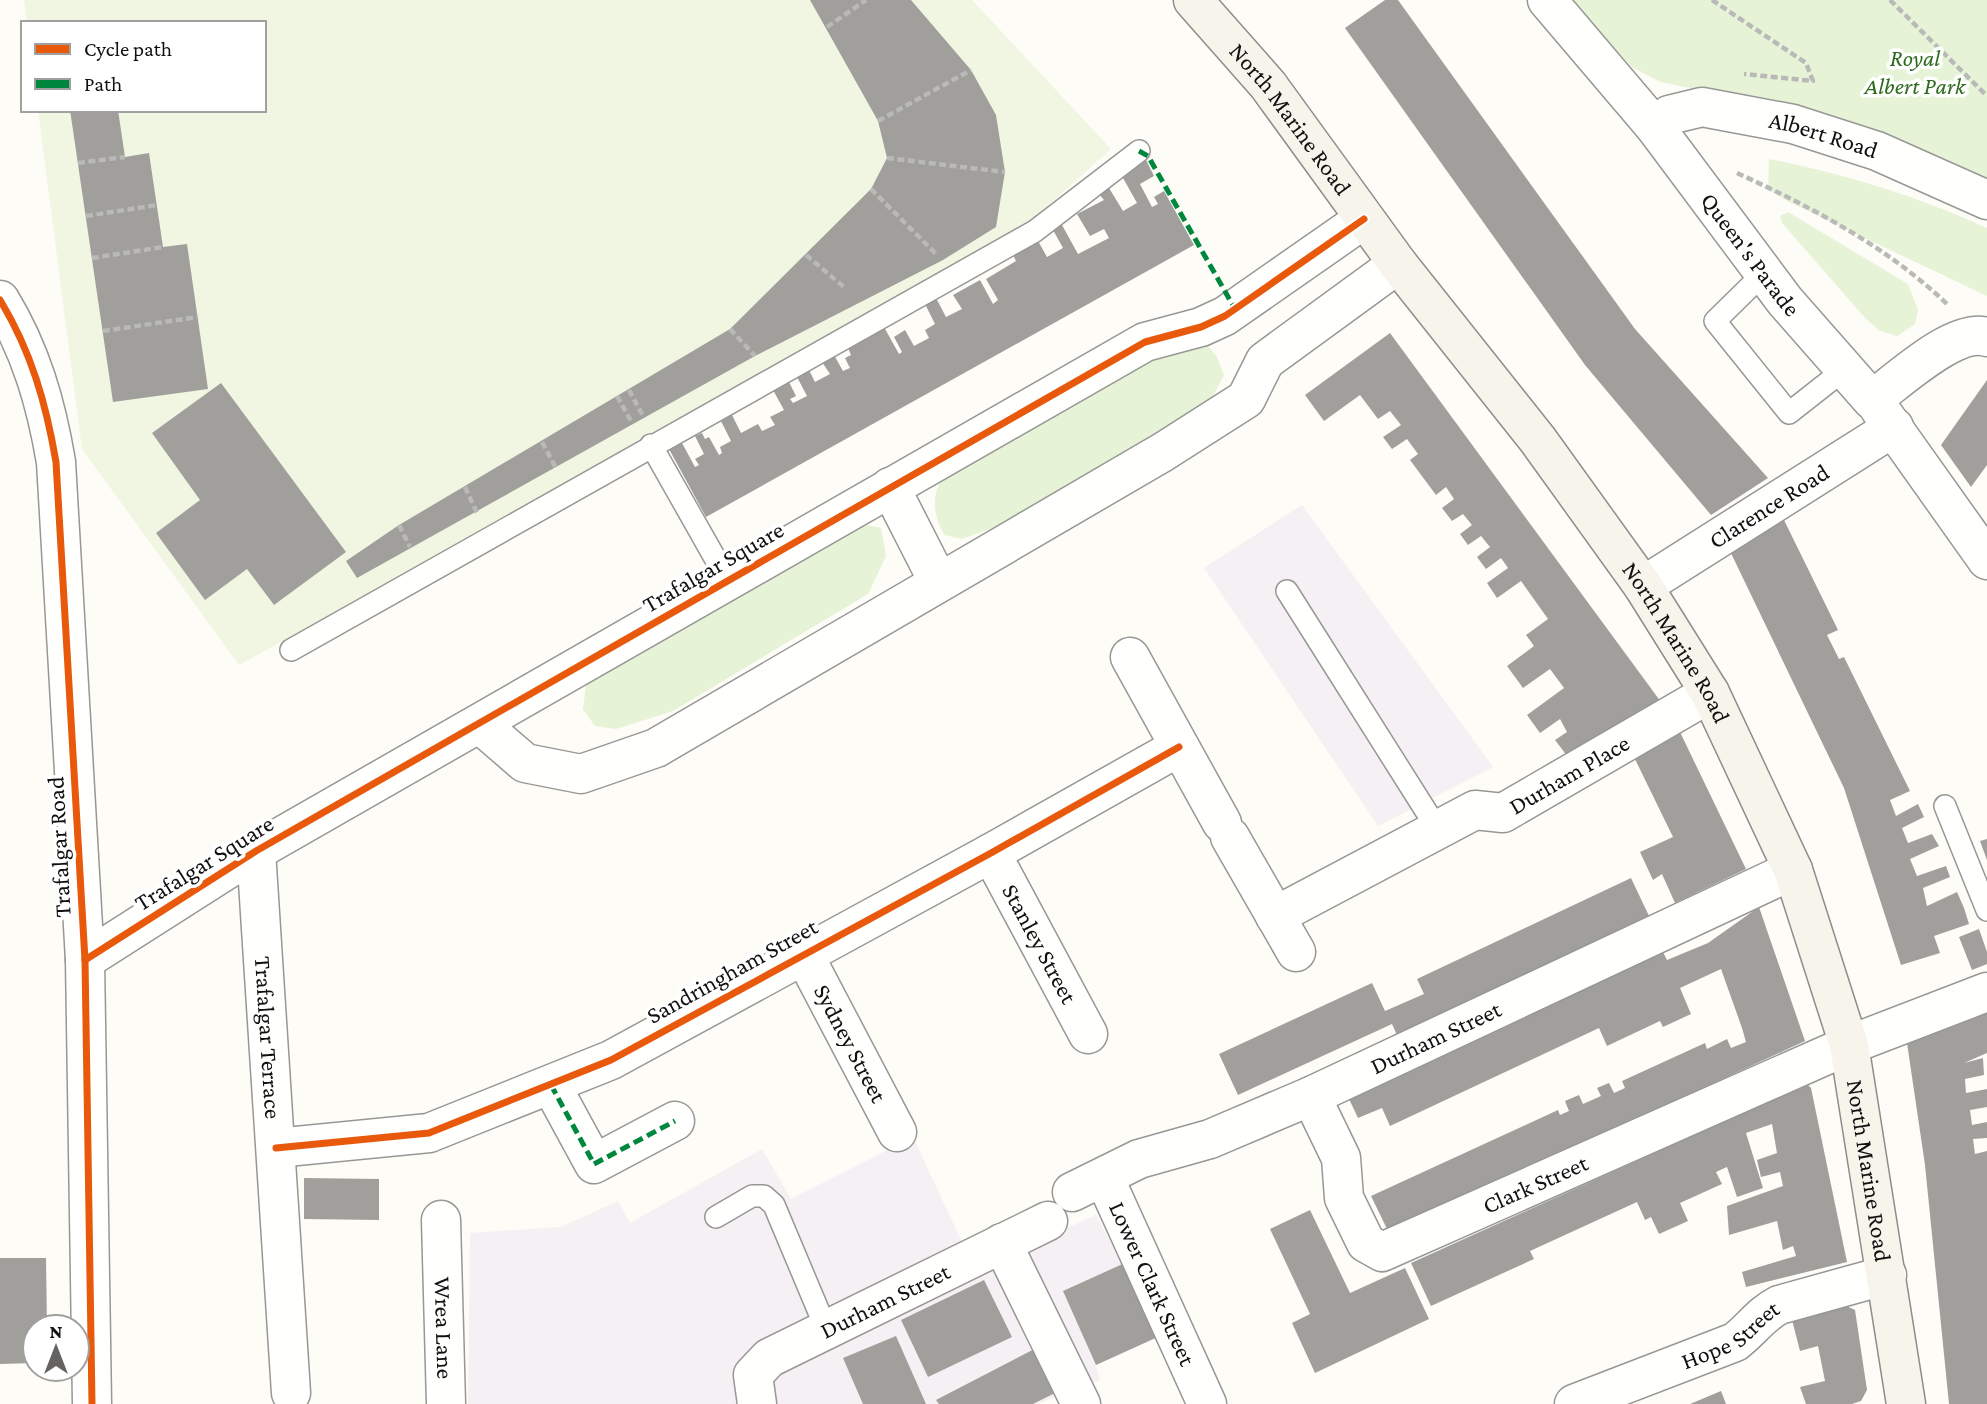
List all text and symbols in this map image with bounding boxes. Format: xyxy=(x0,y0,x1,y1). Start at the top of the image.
legend xyxy=(21,21,266,112)
text: Cycle path xyxy=(84,37,172,61)
street label: North Marine Road xyxy=(1224,37,1357,200)
park label: Royal Albert Park xyxy=(1864,44,1967,99)
text: Path xyxy=(84,72,122,96)
street label: Albert Road xyxy=(1767,106,1882,163)
street label: Queen's Parade xyxy=(1696,187,1806,321)
street label: Clarence Road xyxy=(1704,458,1834,554)
street label: Trafalgar Square xyxy=(637,515,788,618)
street label: North Marine Road xyxy=(1617,557,1736,727)
street label: Durham Place xyxy=(1504,729,1634,820)
street label: Trafalgar Road xyxy=(41,776,76,918)
street label: Trafalgar Square xyxy=(129,809,278,916)
street label: Stanley Street xyxy=(997,879,1084,1009)
street label: Sandringham Street xyxy=(642,912,823,1029)
street label: Trafalgar Terrace xyxy=(250,955,287,1120)
street label: Sydney Street xyxy=(809,979,893,1108)
street label: Durham Street xyxy=(1366,994,1506,1079)
street label: North Marine Road xyxy=(1842,1078,1897,1264)
street label: Clark Street xyxy=(1478,1148,1593,1219)
street label: Lower Clark Street xyxy=(1104,1197,1202,1370)
street label: Durham Street xyxy=(816,1257,955,1344)
street label: Wrea Lane xyxy=(430,1276,459,1379)
street label: Hope Street xyxy=(1677,1294,1785,1374)
north arrow xyxy=(21,1313,91,1383)
text: N xyxy=(50,1321,63,1342)

